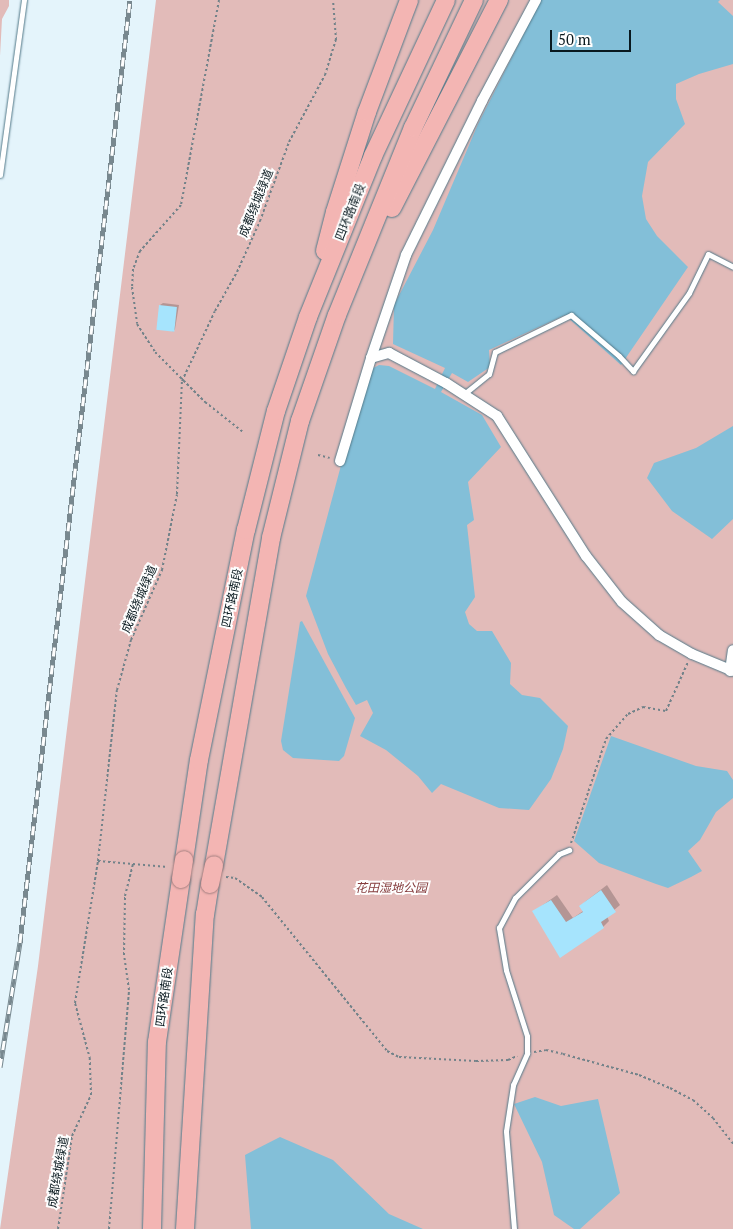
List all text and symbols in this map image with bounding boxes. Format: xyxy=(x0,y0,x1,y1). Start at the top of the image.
scale bar xyxy=(553,20,634,52)
text: 50 m xyxy=(558,29,591,49)
street label: 成都绕城绿道 xyxy=(236,167,276,239)
street label: 四环路南段 xyxy=(332,181,368,243)
street label: 成都绕城绿道 xyxy=(118,563,160,635)
street label: 四环路南段 xyxy=(219,567,245,629)
park label: 花田湿地公园 xyxy=(355,881,427,895)
street label: 四环路南段 xyxy=(153,966,175,1028)
street label: 成都绕城绿道 xyxy=(45,1135,71,1209)

